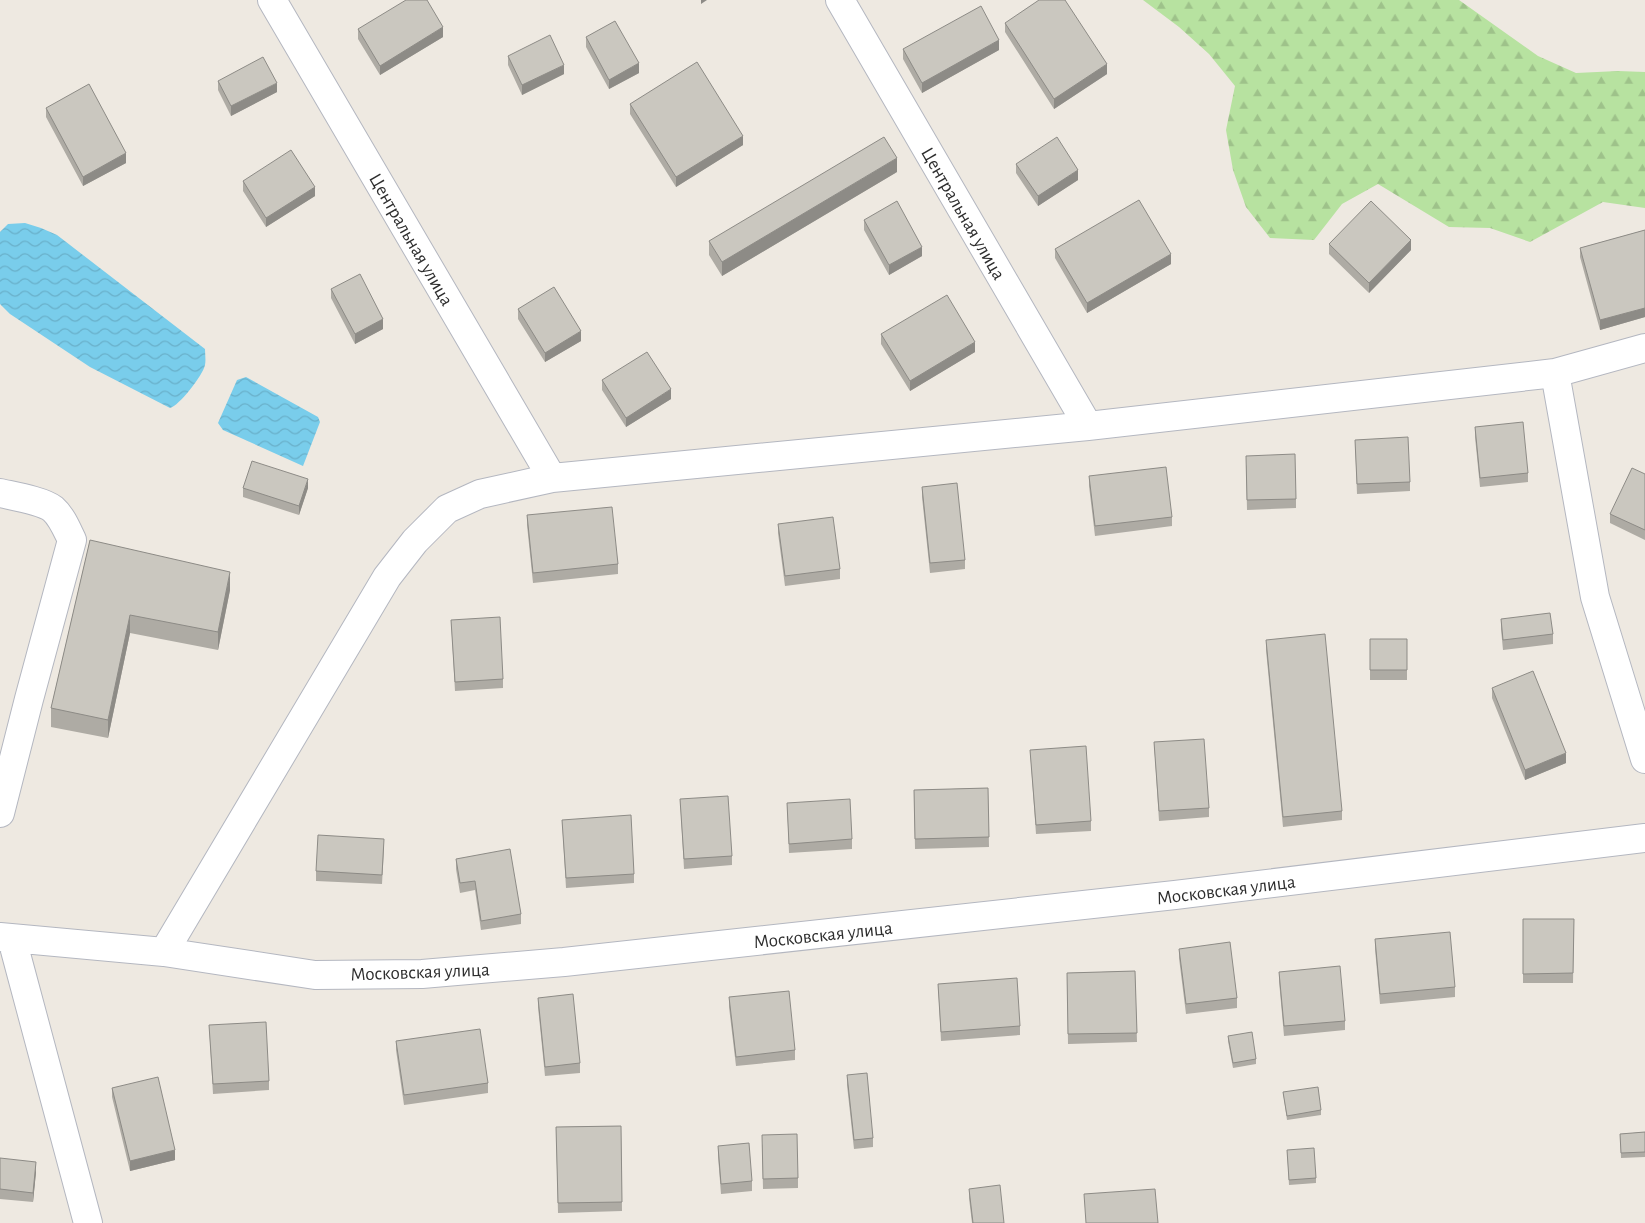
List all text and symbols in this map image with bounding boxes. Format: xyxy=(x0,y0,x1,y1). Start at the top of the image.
street label: Центральная улица xyxy=(917,144,1008,284)
street label: Центральная улица xyxy=(365,170,456,310)
street label: Московская улица xyxy=(1156,873,1297,908)
street label: Московская улица xyxy=(753,919,894,952)
street label: Московская улица xyxy=(350,961,491,984)

